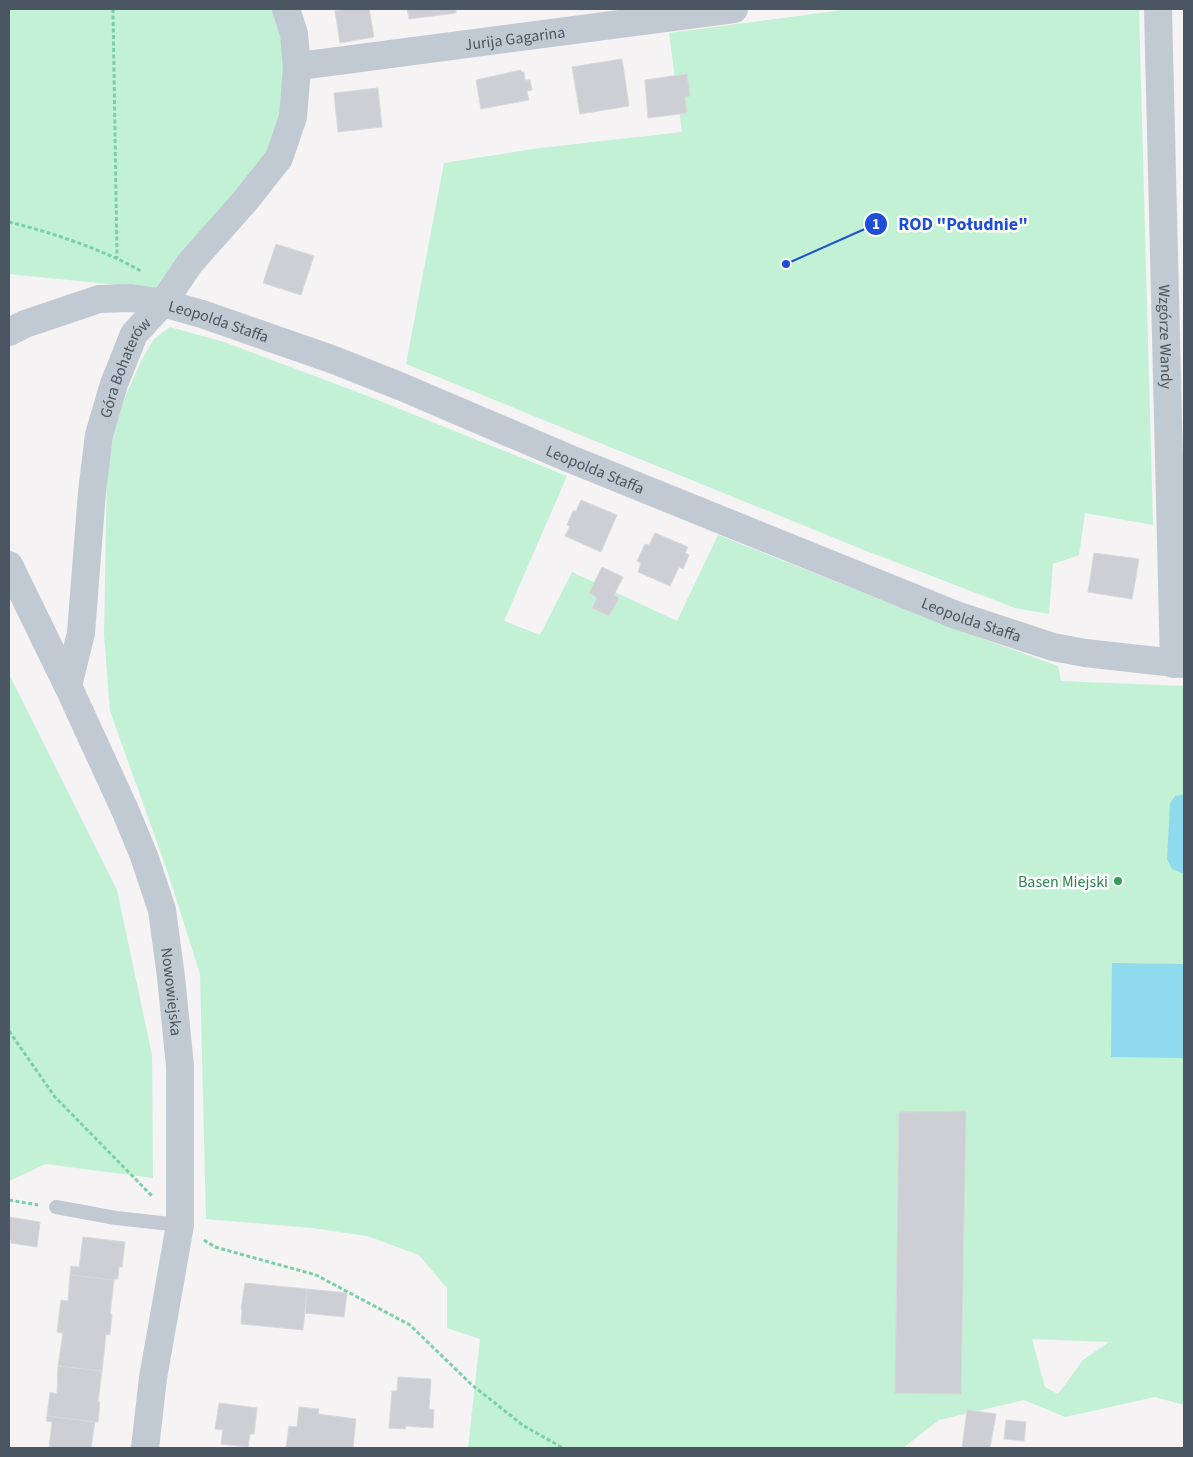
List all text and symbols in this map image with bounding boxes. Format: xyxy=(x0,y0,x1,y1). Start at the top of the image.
street label: Jurija Gagarina xyxy=(463,21,567,56)
callout: ROD "Południe" xyxy=(863,207,1038,240)
text: ROD "Południe" xyxy=(898,212,1028,237)
text: 1 xyxy=(872,214,880,235)
street label: Wzgórze Wandy xyxy=(1153,284,1177,390)
street label: Leopolda Staffa xyxy=(166,295,272,348)
street label: Góra Bohaterów xyxy=(95,312,157,421)
street label: Leopolda Staffa xyxy=(542,440,648,500)
street label: Leopolda Staffa xyxy=(918,592,1024,648)
place label: Basen Miejski xyxy=(1018,871,1108,893)
marker: Basen Miejski xyxy=(1112,875,1124,887)
street label: Nowowiejska xyxy=(155,946,187,1037)

